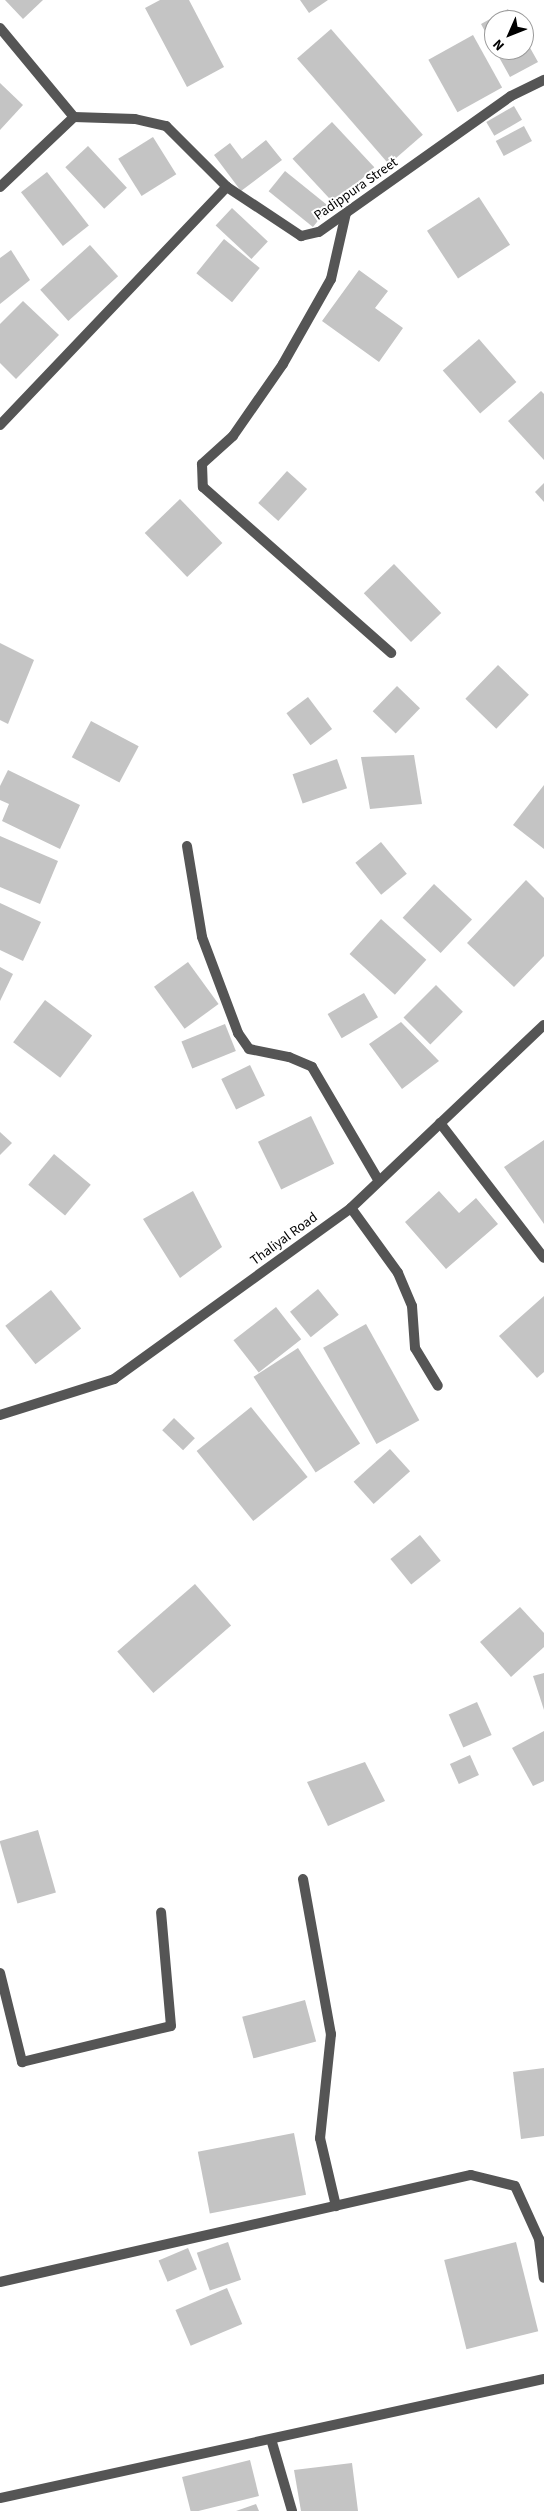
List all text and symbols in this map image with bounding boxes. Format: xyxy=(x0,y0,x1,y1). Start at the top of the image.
north arrow xyxy=(484,10,534,60)
text: N xyxy=(489,34,509,55)
street label: Padippura Street xyxy=(311,154,401,224)
street label: Thaliyal Road xyxy=(247,1209,321,1269)

